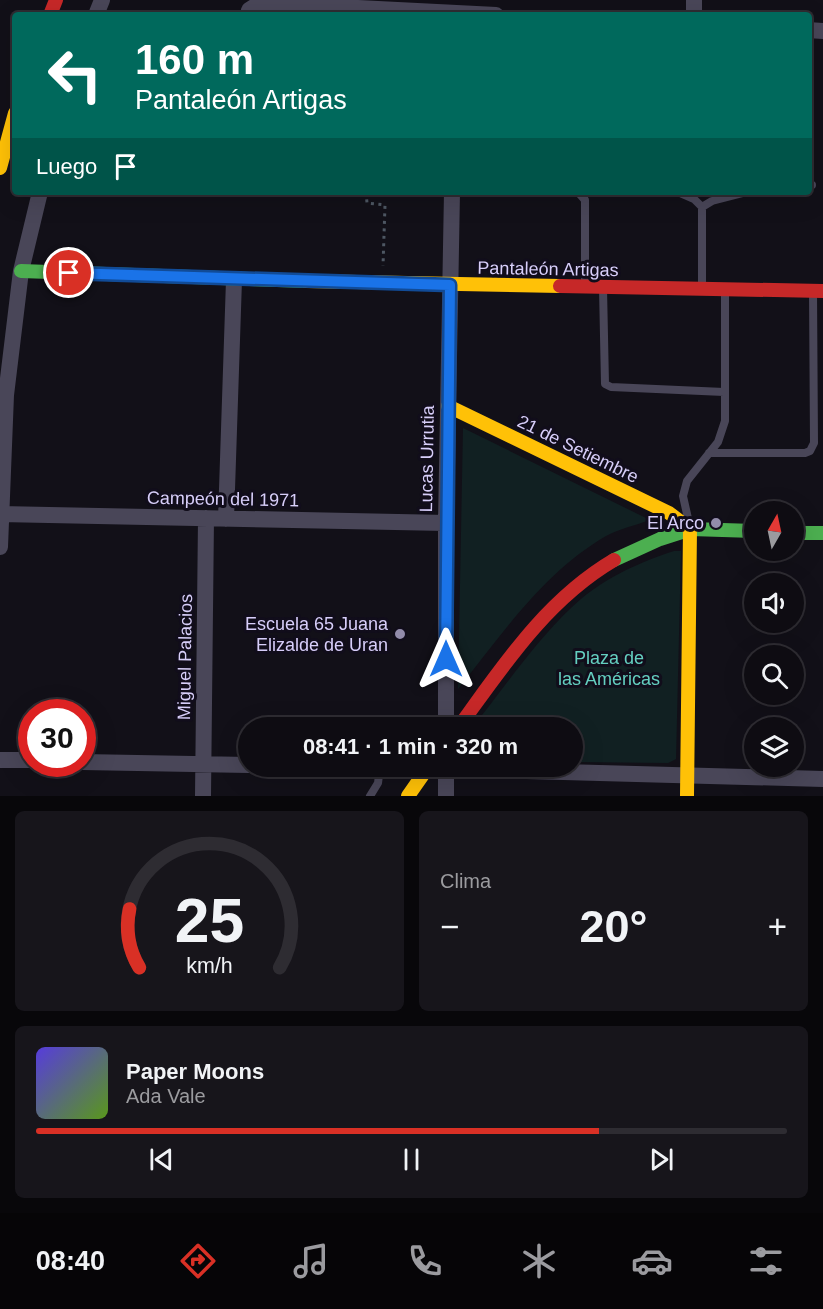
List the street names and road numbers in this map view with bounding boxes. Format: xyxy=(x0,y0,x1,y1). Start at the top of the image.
street label: Pantaleón Artigas xyxy=(477,258,619,280)
street label: Lucas Urrutia xyxy=(416,404,438,513)
street label: 21 de Setiembre xyxy=(514,411,642,487)
street label: Campeón del 1971 xyxy=(147,488,299,510)
street label: Miguel Palacios xyxy=(174,594,196,720)

